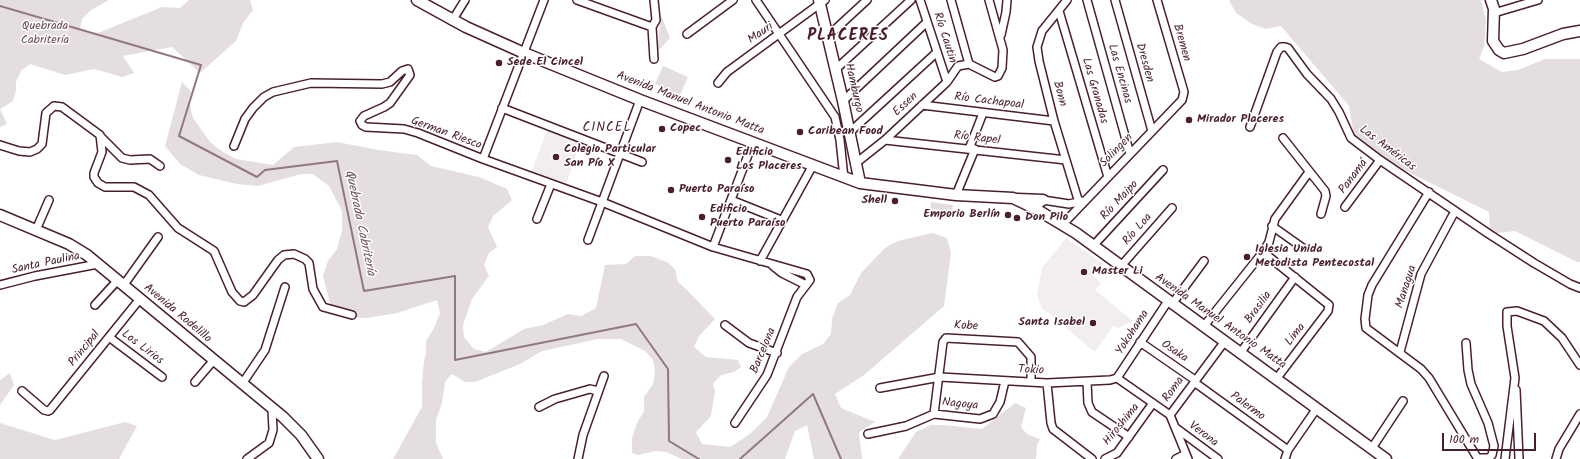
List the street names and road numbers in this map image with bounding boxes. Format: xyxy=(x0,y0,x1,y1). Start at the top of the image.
street label: Río Cautin xyxy=(929,11,959,65)
street label: Mauri xyxy=(746,20,776,48)
street label: Bremen xyxy=(1169,23,1193,63)
street label: Dresden xyxy=(1132,42,1156,84)
street label: Las Encinas xyxy=(1104,43,1134,105)
street label: Las Granadas xyxy=(1078,56,1110,126)
street label: Hamburgo xyxy=(840,62,866,114)
street label: Avenida Manuel Antonio Matta xyxy=(614,69,766,139)
street label: Bonn xyxy=(1049,80,1069,108)
street label: Essen xyxy=(890,90,922,120)
street label: Río Cachapoal xyxy=(953,91,1025,113)
street label: German Riesco xyxy=(409,115,483,153)
street label: Las Américas xyxy=(1356,123,1418,175)
street label: Río Rapel xyxy=(953,129,1001,149)
street label: Solingen xyxy=(1097,131,1137,171)
street label: Panamá xyxy=(1336,157,1372,197)
street label: Río Maipo xyxy=(1098,178,1142,224)
street label: Río Loa xyxy=(1120,211,1156,249)
street label: Santa Paulina xyxy=(11,250,81,278)
street label: Managua xyxy=(1393,264,1421,310)
street label: Avenida Manuel Antonio Matta xyxy=(1152,271,1288,373)
street label: Avenida Rodelillo xyxy=(140,281,214,347)
street label: Brasilia xyxy=(1242,289,1276,327)
street label: Yokohama xyxy=(1113,308,1153,358)
street label: Kobe xyxy=(954,319,978,335)
street label: Lima xyxy=(1283,321,1309,349)
street label: Barcelona xyxy=(748,326,780,376)
street label: Principal xyxy=(66,328,104,370)
street label: Los Lirios xyxy=(118,328,166,368)
street label: Osaka xyxy=(1158,338,1190,366)
street label: Tokio xyxy=(1018,363,1044,379)
street label: Roma xyxy=(1160,375,1188,405)
street label: Palermo xyxy=(1227,390,1267,424)
street label: Nagoya xyxy=(941,396,979,414)
street label: Hiroshima xyxy=(1101,401,1143,449)
street label: Verona xyxy=(1185,419,1221,451)

